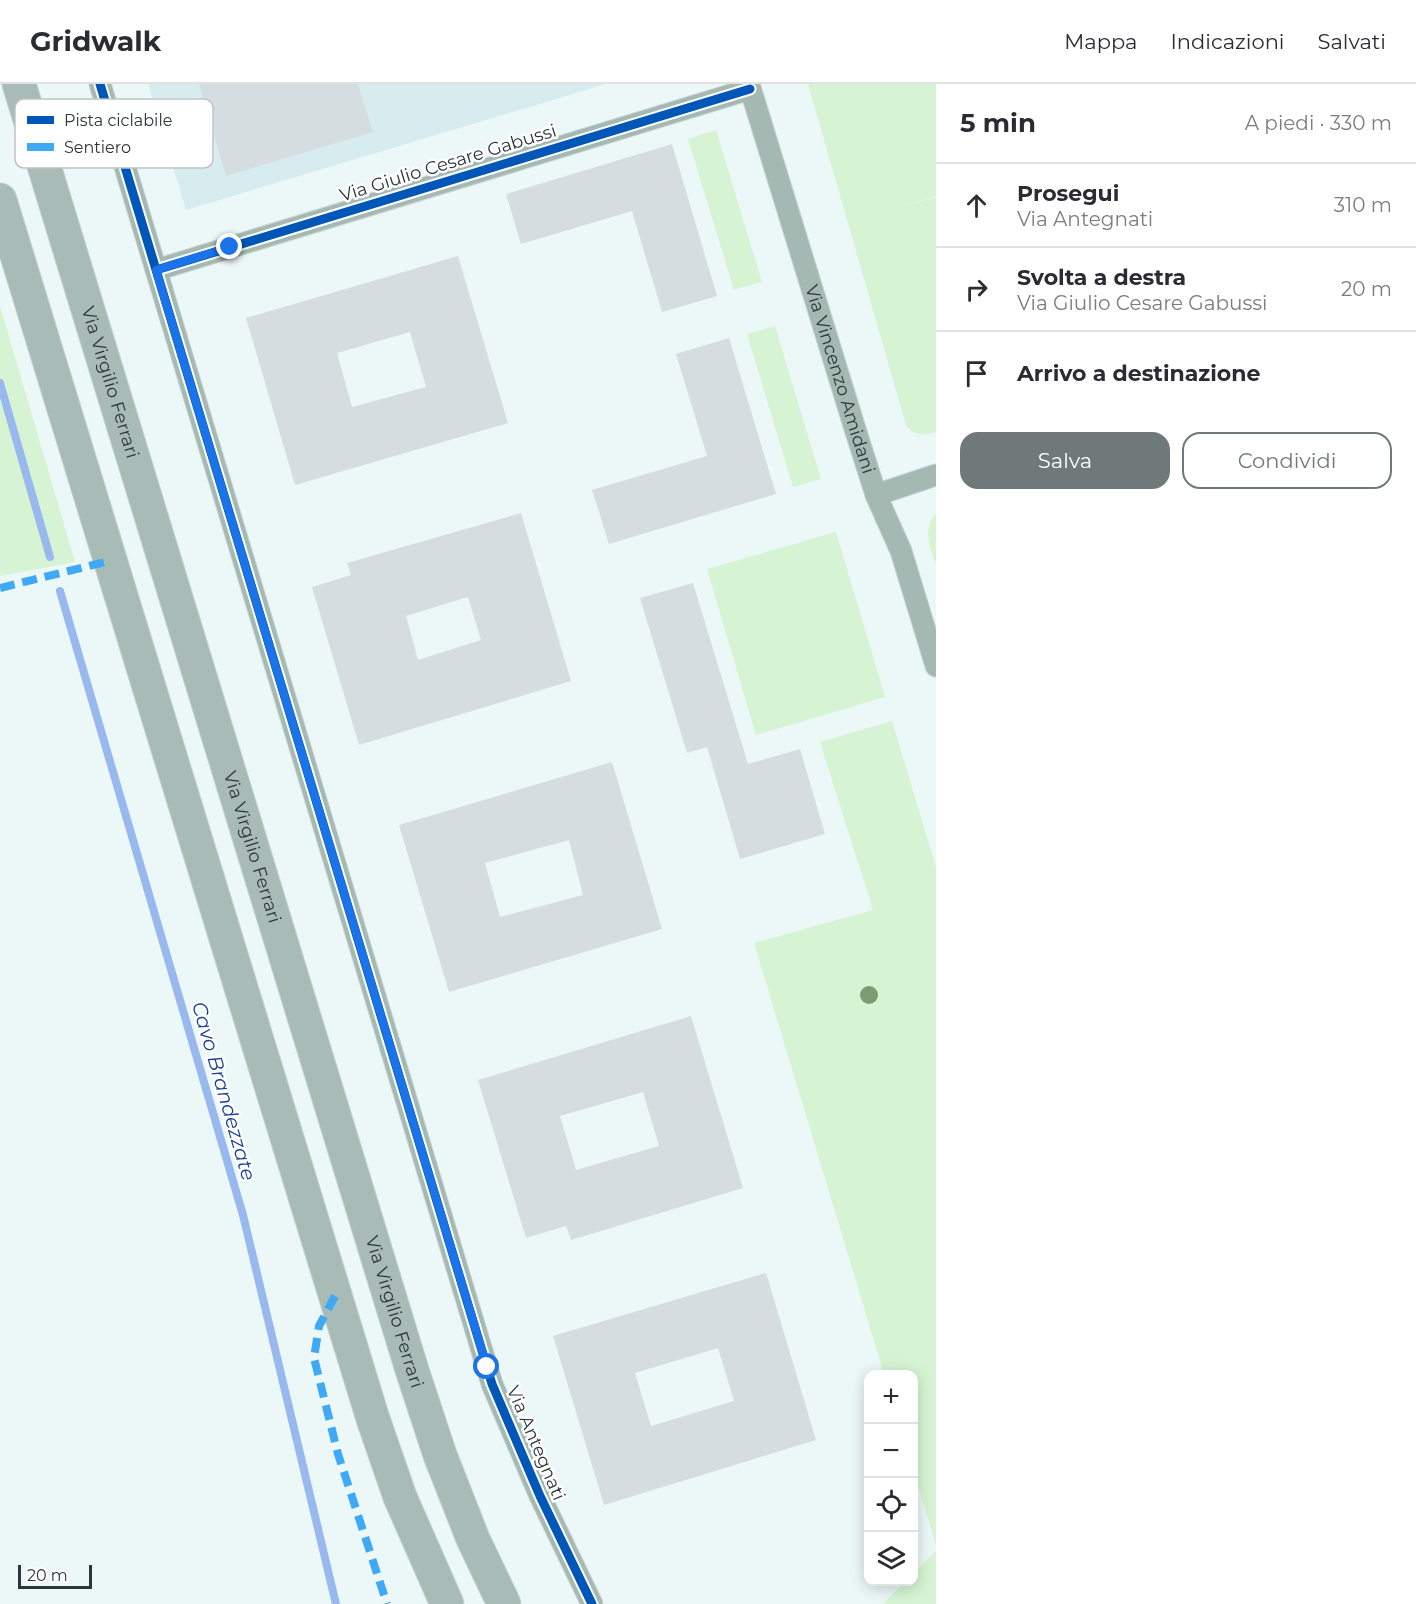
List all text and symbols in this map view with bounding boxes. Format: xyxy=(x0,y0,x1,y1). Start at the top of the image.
text: Gridwalk xyxy=(30,24,161,58)
text: Mappa xyxy=(1064,29,1137,54)
text: Indicazioni xyxy=(1170,29,1285,54)
text: Salvati xyxy=(1318,29,1386,54)
legend xyxy=(15,99,213,168)
text: 5 min xyxy=(960,107,1036,139)
text: Pista ciclabile xyxy=(64,111,172,130)
text: A piedi · 330 m xyxy=(1245,111,1392,135)
street label: Via Giulio Cesare Gabussi xyxy=(337,120,559,206)
text: Sentiero xyxy=(64,138,131,157)
text: Prosegui xyxy=(1017,180,1119,207)
icon: ahead xyxy=(960,189,993,222)
text: 310 m xyxy=(1334,193,1392,217)
text: Via Antegnati xyxy=(1017,207,1153,231)
route end xyxy=(216,233,242,259)
text: Svolta a destra xyxy=(1017,264,1186,291)
icon: right xyxy=(960,273,993,306)
text: 20 m xyxy=(1341,277,1392,301)
street label: Via Vincenzo Amidani xyxy=(800,282,880,476)
text: Via Giulio Cesare Gabussi xyxy=(1017,291,1267,315)
street label: Via Virgilio Ferrari xyxy=(77,304,144,461)
icon: arrive xyxy=(960,357,993,390)
text: Arrivo a destinazione xyxy=(1017,360,1260,387)
button: Salva xyxy=(960,432,1170,489)
button: Condividi xyxy=(1182,432,1392,489)
street label: Via Virgilio Ferrari xyxy=(219,769,286,926)
water label: Cavo Brandezzate xyxy=(187,999,261,1183)
street label: Via Virgilio Ferrari xyxy=(361,1233,428,1391)
route start xyxy=(473,1353,499,1379)
map controls xyxy=(864,1370,918,1586)
button: + xyxy=(864,1370,918,1424)
street label: Via Antegnati xyxy=(502,1382,570,1504)
button: − xyxy=(864,1424,918,1478)
button: locate xyxy=(864,1478,918,1532)
button: layers xyxy=(864,1532,918,1586)
scale bar xyxy=(18,1562,92,1590)
text: 20 m xyxy=(27,1566,68,1585)

